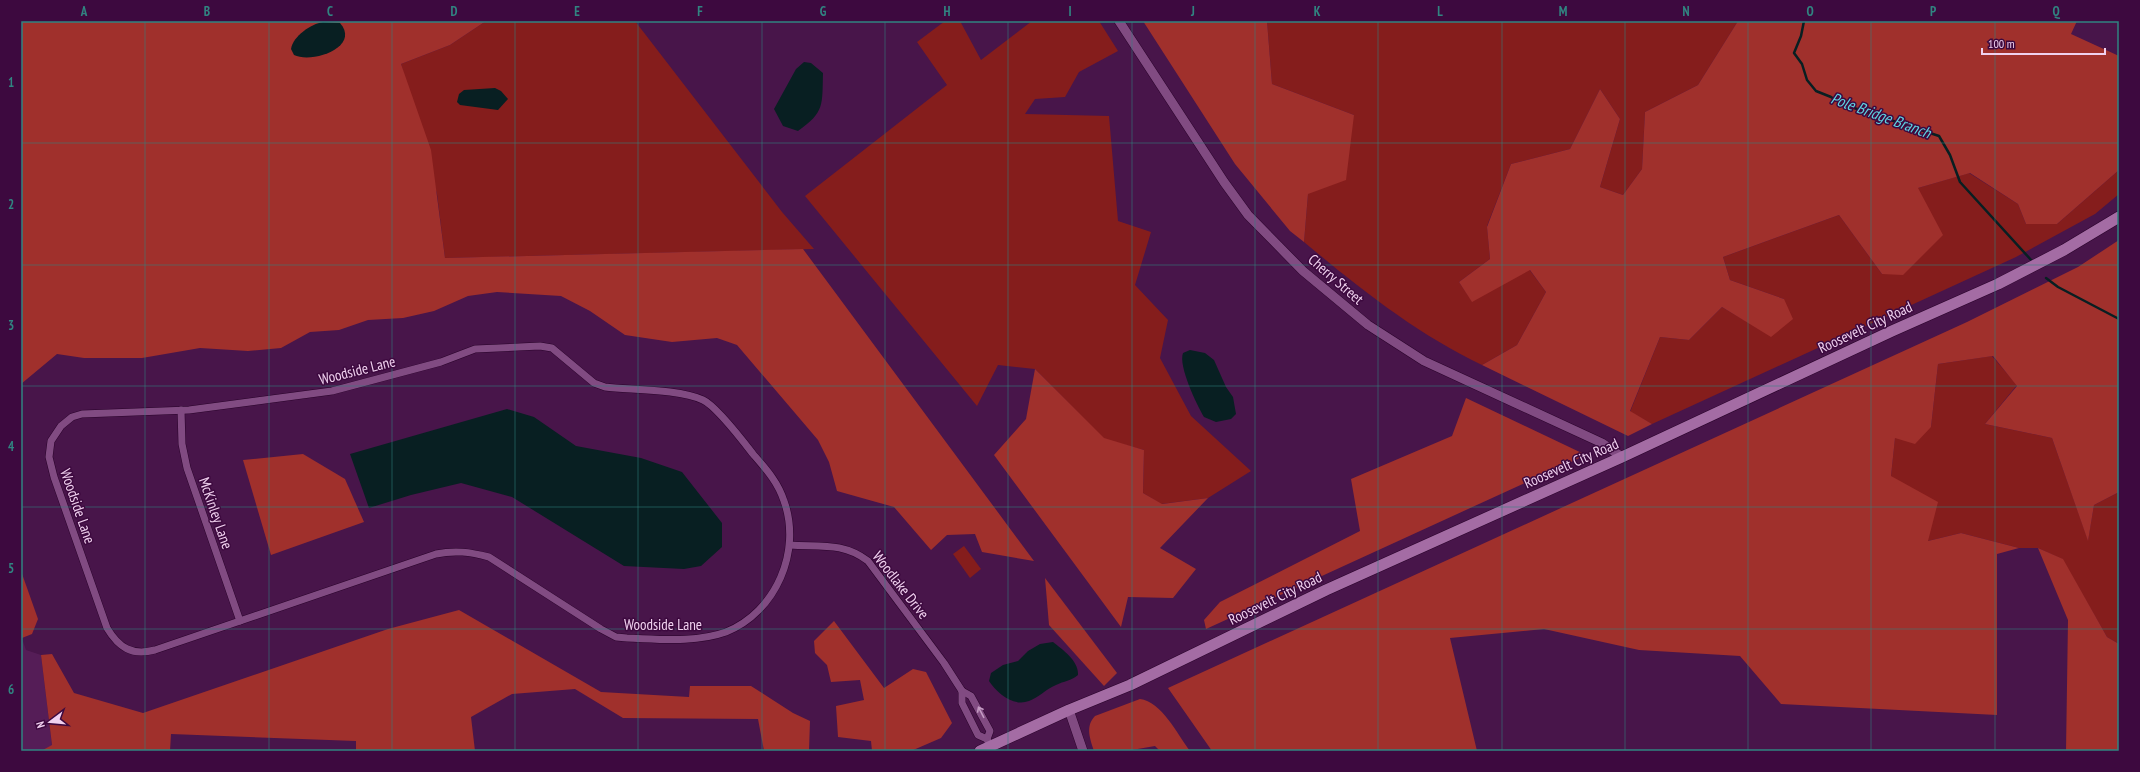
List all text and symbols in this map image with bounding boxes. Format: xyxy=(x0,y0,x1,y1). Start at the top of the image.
text: A xyxy=(80,3,88,20)
text: B xyxy=(204,3,210,20)
text: C xyxy=(327,3,333,20)
text: D xyxy=(451,3,458,20)
text: E xyxy=(574,3,580,20)
text: F xyxy=(697,3,703,20)
text: G xyxy=(820,3,827,20)
text: H xyxy=(944,3,951,20)
text: I xyxy=(1068,3,1072,20)
text: J xyxy=(1190,3,1195,20)
text: K xyxy=(1314,3,1321,20)
text: L xyxy=(1437,3,1443,20)
text: M xyxy=(1559,3,1568,20)
text: N xyxy=(1682,3,1690,20)
text: O xyxy=(1806,3,1814,20)
text: P xyxy=(1930,3,1936,20)
text: Q xyxy=(2052,3,2060,20)
scale bar xyxy=(1982,30,2105,56)
text: 100 m xyxy=(1988,36,2015,51)
text: 1 xyxy=(8,74,14,91)
water label: Pole Bridge Branch xyxy=(1828,88,1935,143)
text: 2 xyxy=(8,196,14,213)
street label: Cherry Street xyxy=(1304,250,1368,308)
street label: Roosevelt City Road xyxy=(1815,297,1915,357)
text: 3 xyxy=(8,317,14,334)
street label: Woodside Lane xyxy=(317,351,397,389)
street label: Roosevelt City Road xyxy=(1521,434,1621,492)
text: 4 xyxy=(8,438,15,455)
street label: Woodside Lane xyxy=(56,466,100,546)
street label: McKinley Lane xyxy=(195,475,237,551)
street label: Woodlake Drive xyxy=(869,547,933,623)
text: 5 xyxy=(8,560,14,577)
street label: Roosevelt City Road xyxy=(1225,567,1325,629)
street label: Woodside Lane xyxy=(624,615,702,634)
text: 6 xyxy=(8,681,14,698)
north arrow xyxy=(30,702,70,742)
one-way arrow xyxy=(976,706,984,718)
text: N xyxy=(33,720,48,730)

